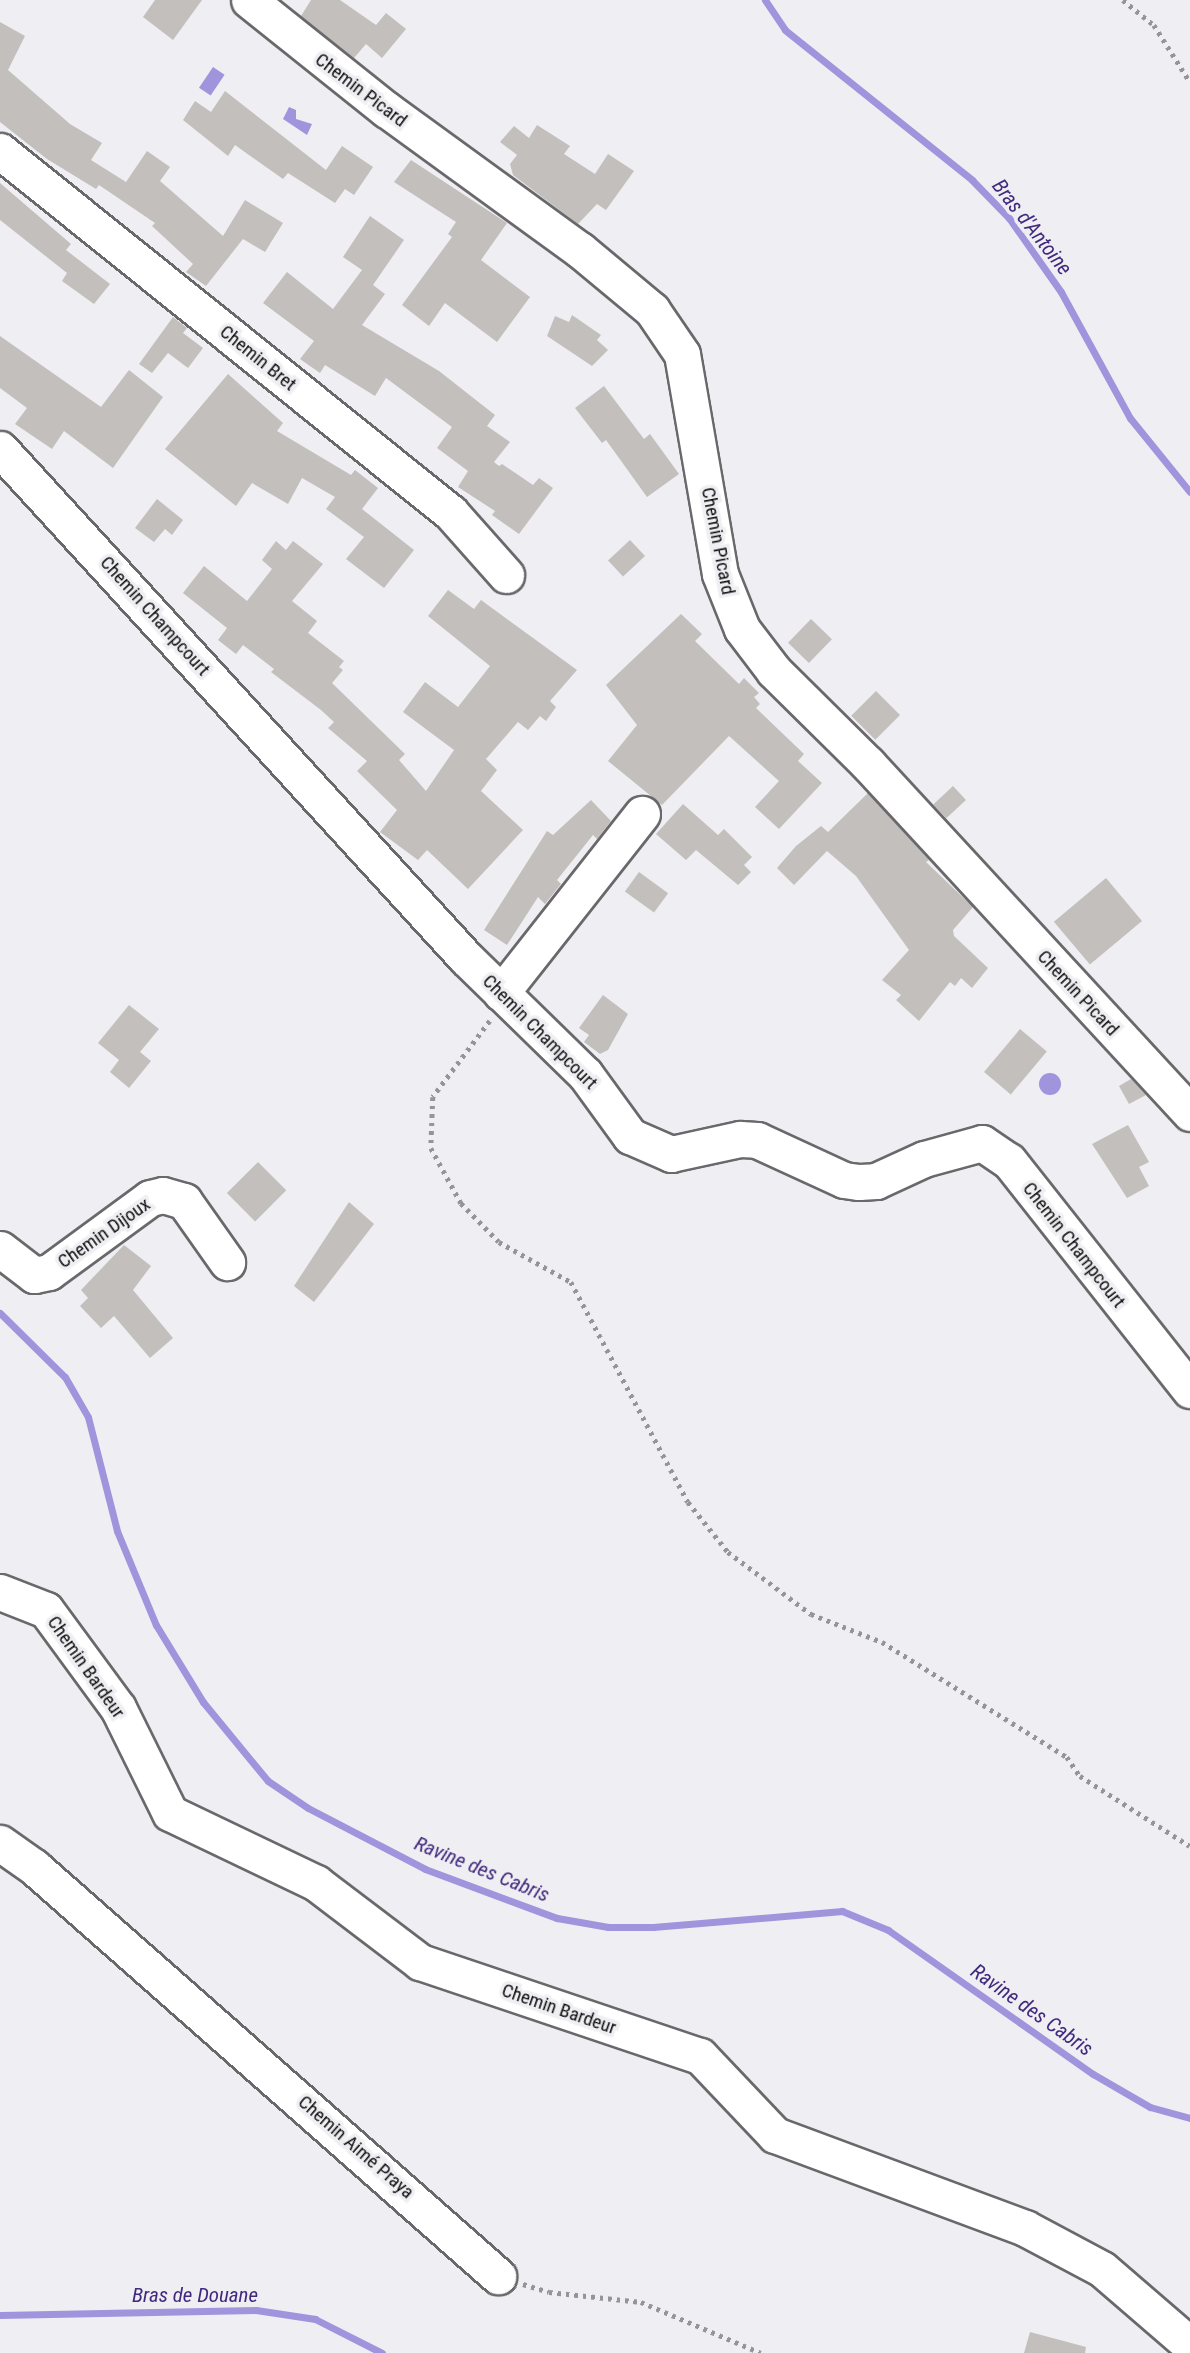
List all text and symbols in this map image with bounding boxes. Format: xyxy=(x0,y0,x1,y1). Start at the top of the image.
street label: Chemin Picard xyxy=(311,48,411,132)
water label: Bras d'Antoine xyxy=(987,174,1077,280)
street label: Chemin Bret xyxy=(215,320,301,396)
street label: Chemin Picard xyxy=(696,485,740,597)
street label: Chemin Champcourt xyxy=(95,551,215,681)
street label: Chemin Picard xyxy=(1033,945,1123,1041)
street label: Chemin Champcourt xyxy=(478,970,602,1094)
street label: Chemin Champcourt xyxy=(1018,1178,1130,1312)
street label: Chemin Dijoux xyxy=(53,1193,155,1273)
street label: Chemin Bardeur xyxy=(42,1612,130,1722)
water label: Ravine des Cabris xyxy=(411,1830,553,1908)
water label: Ravine des Cabris xyxy=(966,1959,1098,2061)
street label: Chemin Bardeur xyxy=(499,1979,619,2039)
street label: Chemin Aimé Praya xyxy=(294,2091,418,2203)
water label: Bras de Douane xyxy=(132,2282,258,2308)

